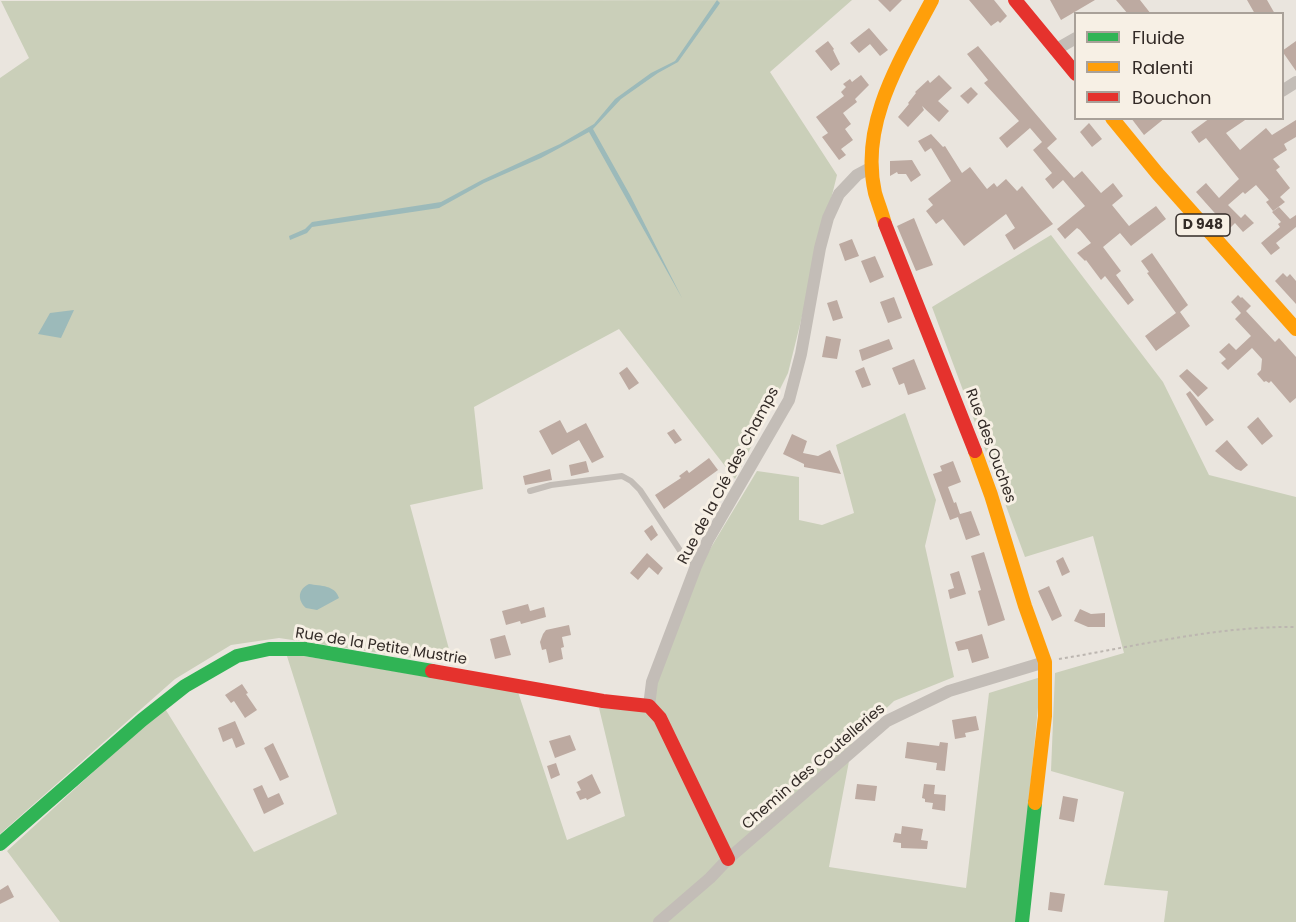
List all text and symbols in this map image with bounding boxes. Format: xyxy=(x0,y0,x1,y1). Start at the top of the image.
legend xyxy=(1074,12,1284,120)
text: Fluide xyxy=(1132,25,1185,50)
text: Ralenti xyxy=(1132,55,1193,80)
text: Bouchon xyxy=(1132,85,1212,110)
road number: D 948 xyxy=(1176,214,1230,236)
street label: Rue de la Clé des Champs xyxy=(675,384,783,568)
street label: Rue des Ouches xyxy=(961,386,1019,506)
street label: Rue de la Petite Mustrie xyxy=(294,625,468,669)
street label: Chemin des Coutelleries xyxy=(739,700,889,834)

